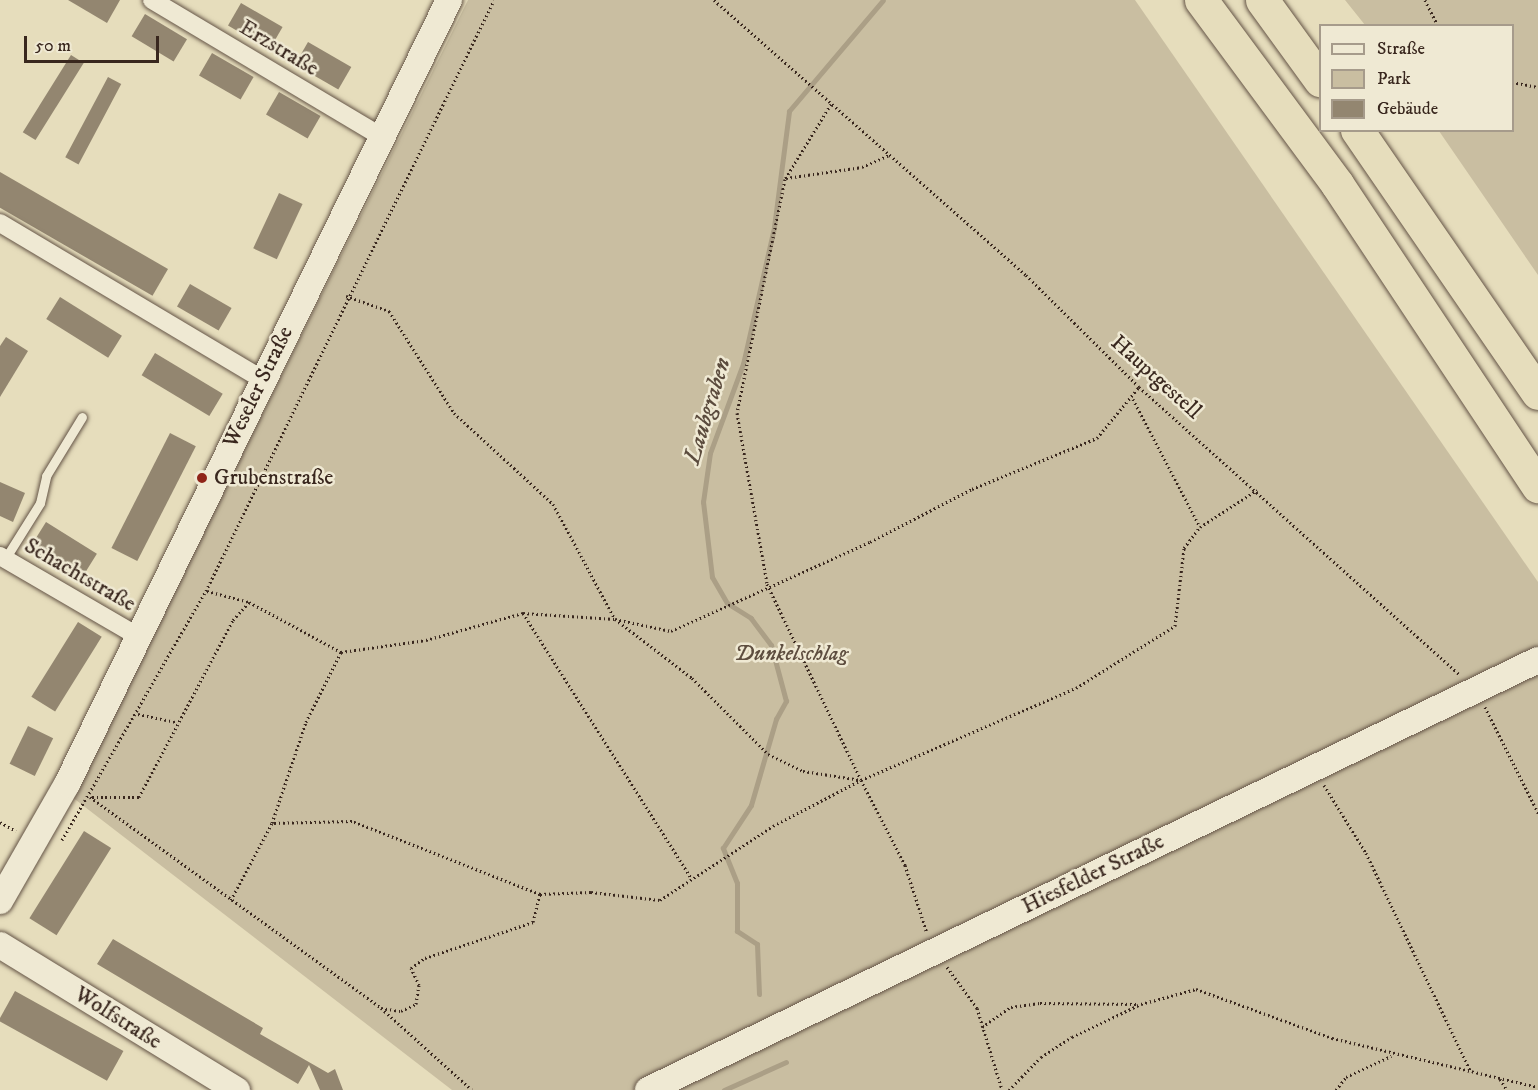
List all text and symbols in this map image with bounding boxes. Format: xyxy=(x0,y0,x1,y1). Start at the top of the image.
street label: Erzstraße xyxy=(235,14,323,82)
scale bar xyxy=(27,24,162,62)
legend xyxy=(1319,24,1514,132)
text: 50 m xyxy=(35,35,71,57)
text: Straße xyxy=(1377,38,1425,60)
text: Park xyxy=(1377,68,1411,90)
text: Gebäude xyxy=(1377,98,1438,120)
street label: Weseler Straße xyxy=(217,322,299,452)
street label: Hauptgestell xyxy=(1105,329,1207,425)
water label: Laubgraben xyxy=(678,354,738,468)
place label: Grubenstraße xyxy=(214,465,333,491)
marker: Grubenstraße xyxy=(195,471,209,485)
street label: Schachtstraße xyxy=(20,533,140,617)
park label: Dunkelschlag xyxy=(735,641,847,667)
street label: Hiesfelder Straße xyxy=(1018,828,1168,920)
street label: Wolfstraße xyxy=(70,981,166,1055)

